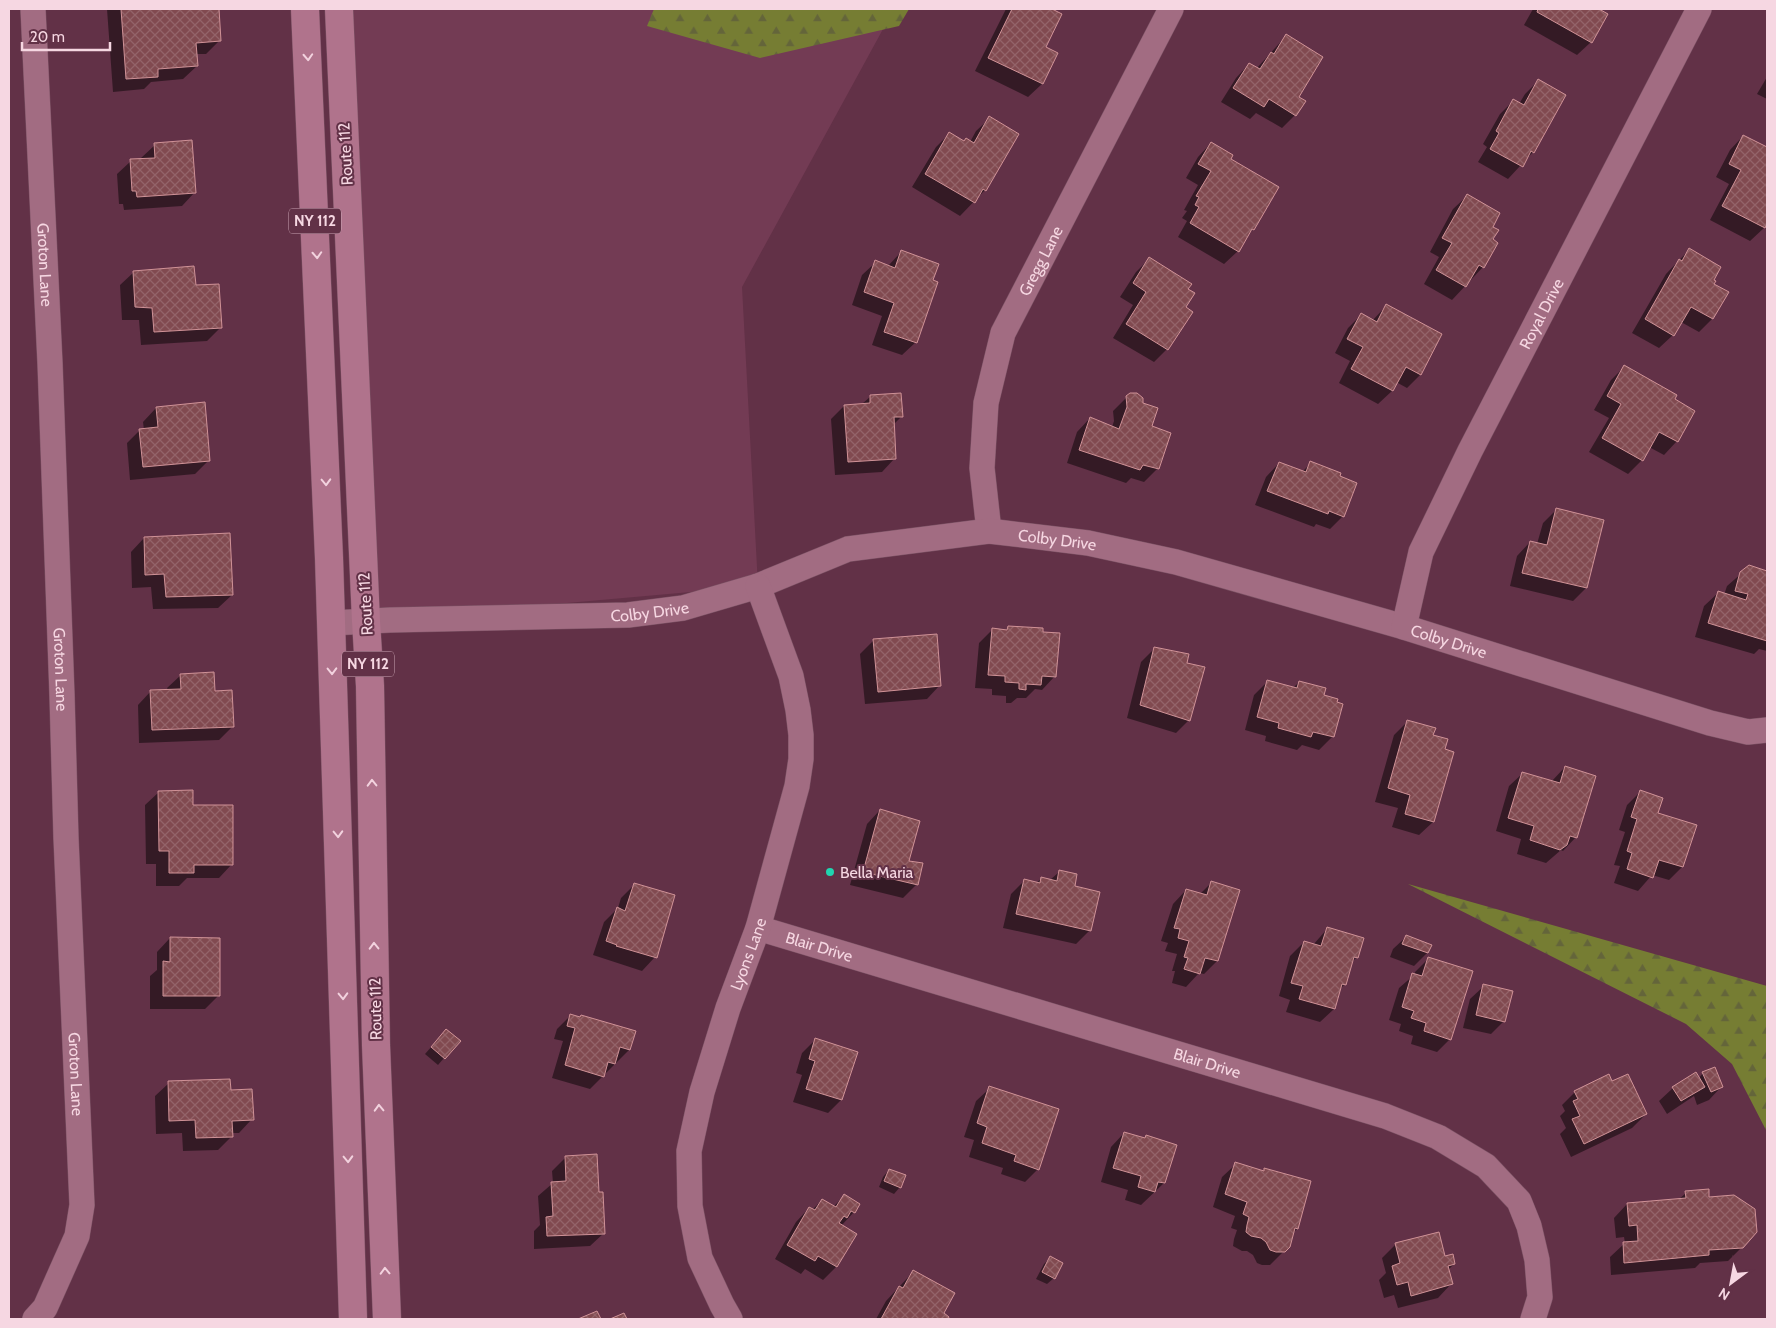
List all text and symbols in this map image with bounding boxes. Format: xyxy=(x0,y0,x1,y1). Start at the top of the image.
scale bar xyxy=(22,20,110,52)
text: 20 m xyxy=(30,28,65,46)
one-way arrow xyxy=(302,54,313,62)
street label: Route 112 xyxy=(334,122,357,186)
road number: NY 112 xyxy=(289,208,341,234)
street label: Groton Lane xyxy=(33,222,56,307)
street label: Gregg Lane xyxy=(1015,223,1067,299)
one-way arrow xyxy=(312,251,322,259)
street label: Royal Drive xyxy=(1516,275,1568,352)
one-way arrow xyxy=(321,479,332,487)
street label: Colby Drive xyxy=(1017,526,1098,555)
street label: Route 112 xyxy=(354,572,377,636)
street label: Colby Drive xyxy=(610,598,691,625)
street label: Colby Drive xyxy=(1408,621,1489,662)
street label: Groton Lane xyxy=(50,627,71,712)
road number: NY 112 xyxy=(342,652,394,676)
one-way arrow xyxy=(327,668,338,676)
one-way arrow xyxy=(366,779,377,787)
one-way arrow xyxy=(332,830,343,838)
place label: Bella Maria xyxy=(840,863,914,882)
marker: Bella Maria xyxy=(824,866,836,878)
street label: Lyons Lane xyxy=(727,916,770,993)
street label: Blair Drive xyxy=(783,928,855,966)
one-way arrow xyxy=(369,941,380,949)
street label: Route 112 xyxy=(365,978,386,1040)
one-way arrow xyxy=(338,992,349,1000)
street label: Groton Lane xyxy=(64,1032,87,1116)
street label: Blair Drive xyxy=(1171,1044,1243,1082)
one-way arrow xyxy=(373,1104,384,1112)
one-way arrow xyxy=(343,1155,353,1163)
north arrow xyxy=(1706,1258,1756,1308)
one-way arrow xyxy=(380,1266,390,1274)
text: N xyxy=(1715,1284,1733,1304)

